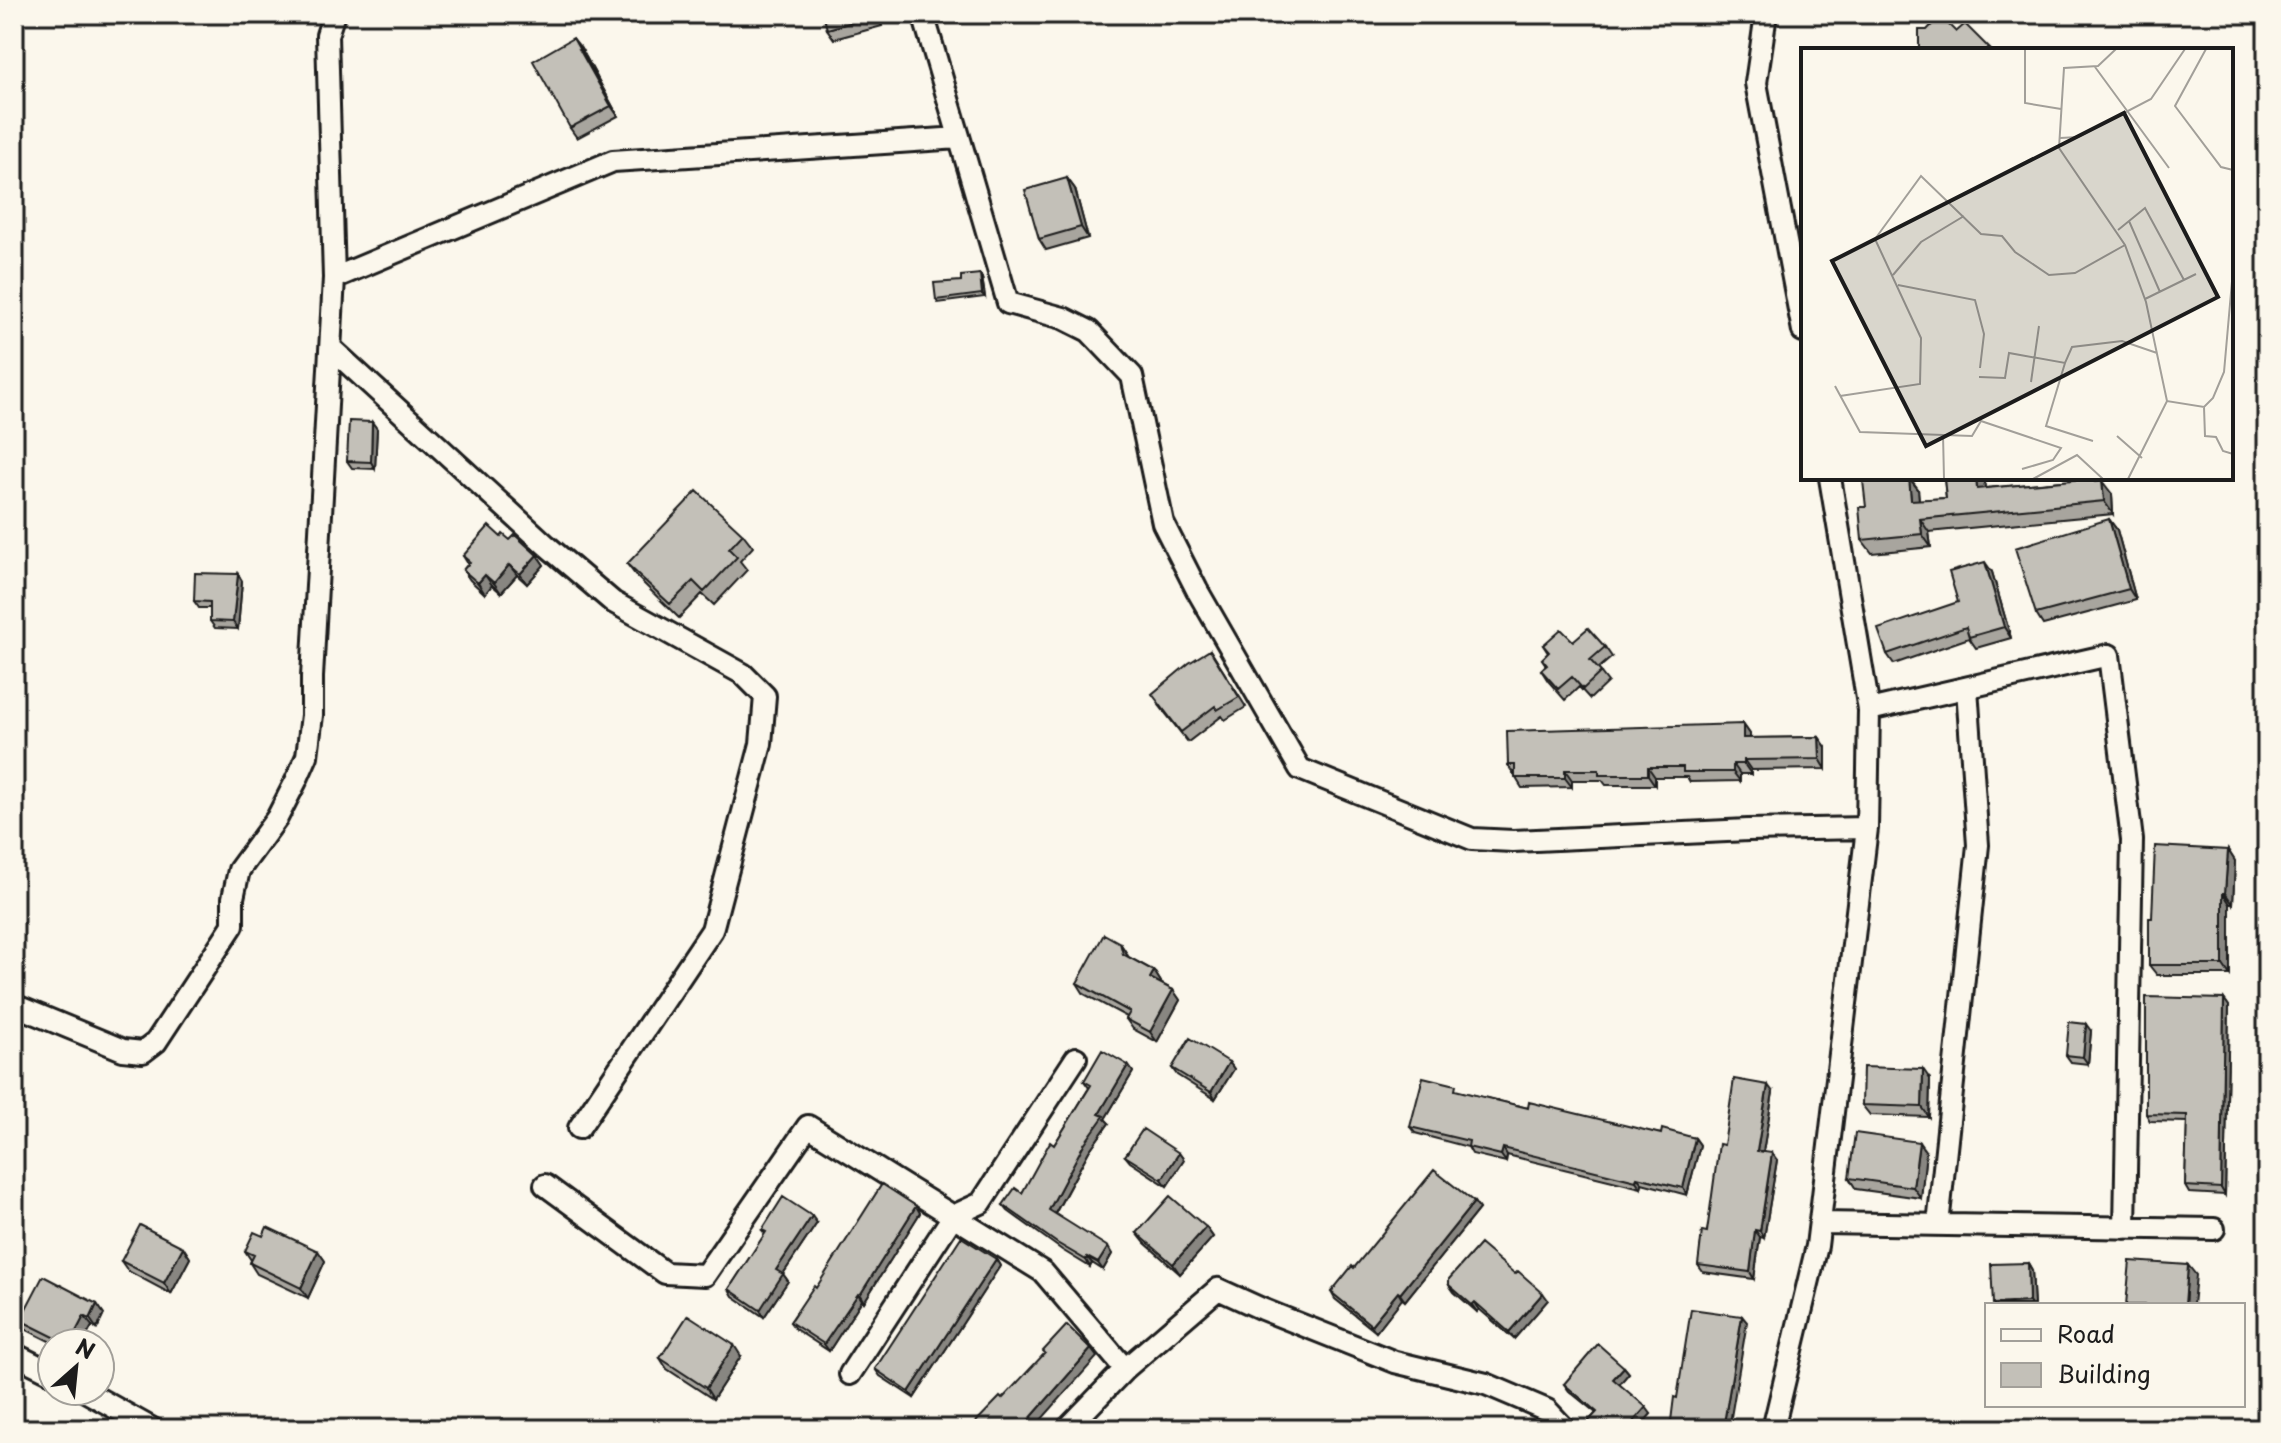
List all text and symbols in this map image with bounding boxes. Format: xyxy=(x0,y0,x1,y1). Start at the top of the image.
inset map xyxy=(1801,48,2233,480)
legend xyxy=(1985,1303,2245,1407)
text: Road xyxy=(2057,1315,2115,1351)
north arrow xyxy=(36,1327,116,1407)
text: N xyxy=(71,1329,101,1367)
text: Building xyxy=(2057,1355,2151,1391)

